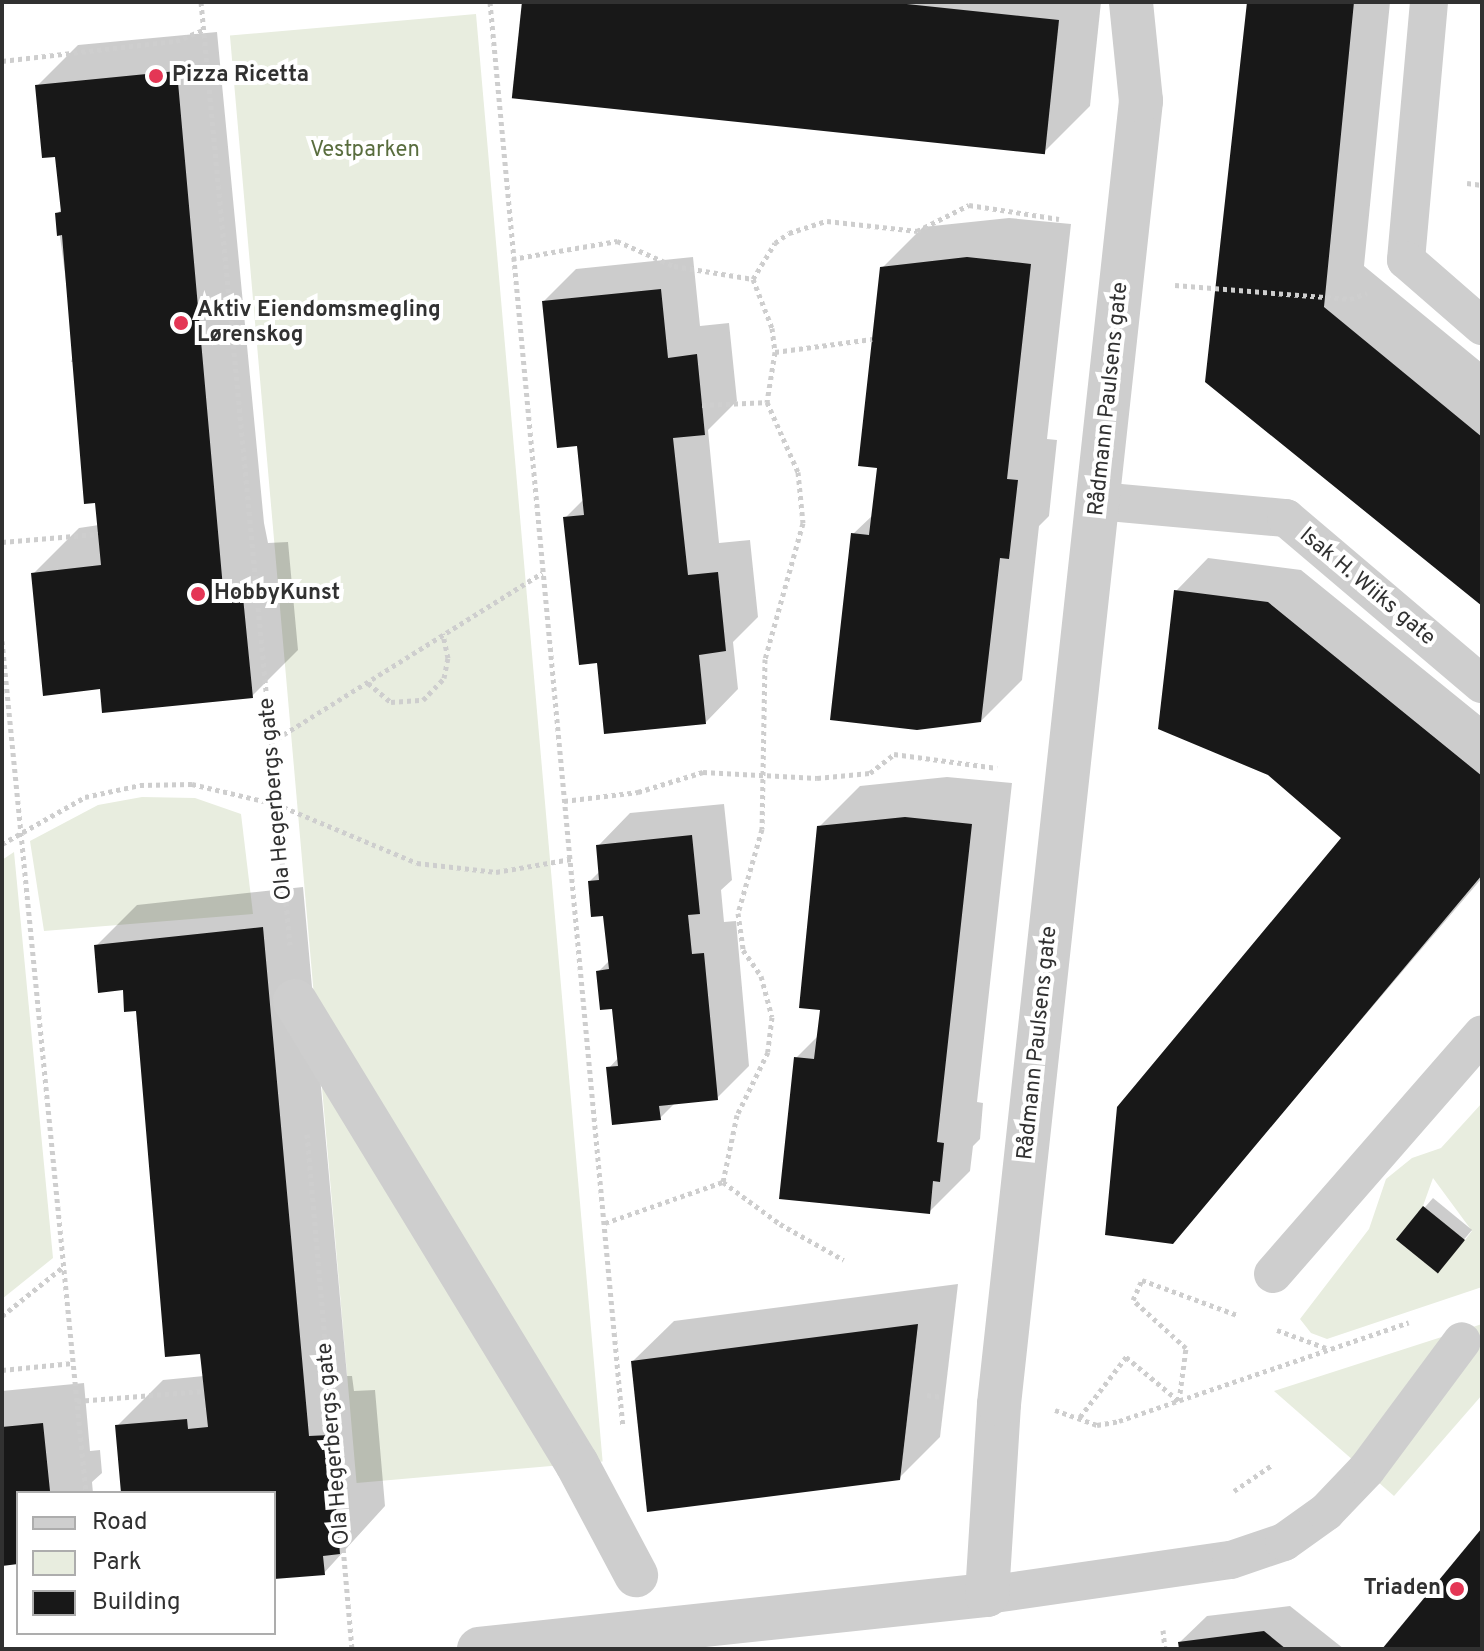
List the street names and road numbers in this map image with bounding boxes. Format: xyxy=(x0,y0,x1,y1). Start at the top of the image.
street label: Rådmann Paulsens gate xyxy=(1084,281,1134,517)
street label: Isak H. Wiiks gate xyxy=(1293,522,1441,652)
street label: Ola Hegerbergs gate xyxy=(254,697,298,901)
street label: Rådmann Paulsens gate xyxy=(1013,925,1063,1161)
street label: Ola Hegerbergs gate xyxy=(312,1342,356,1546)

